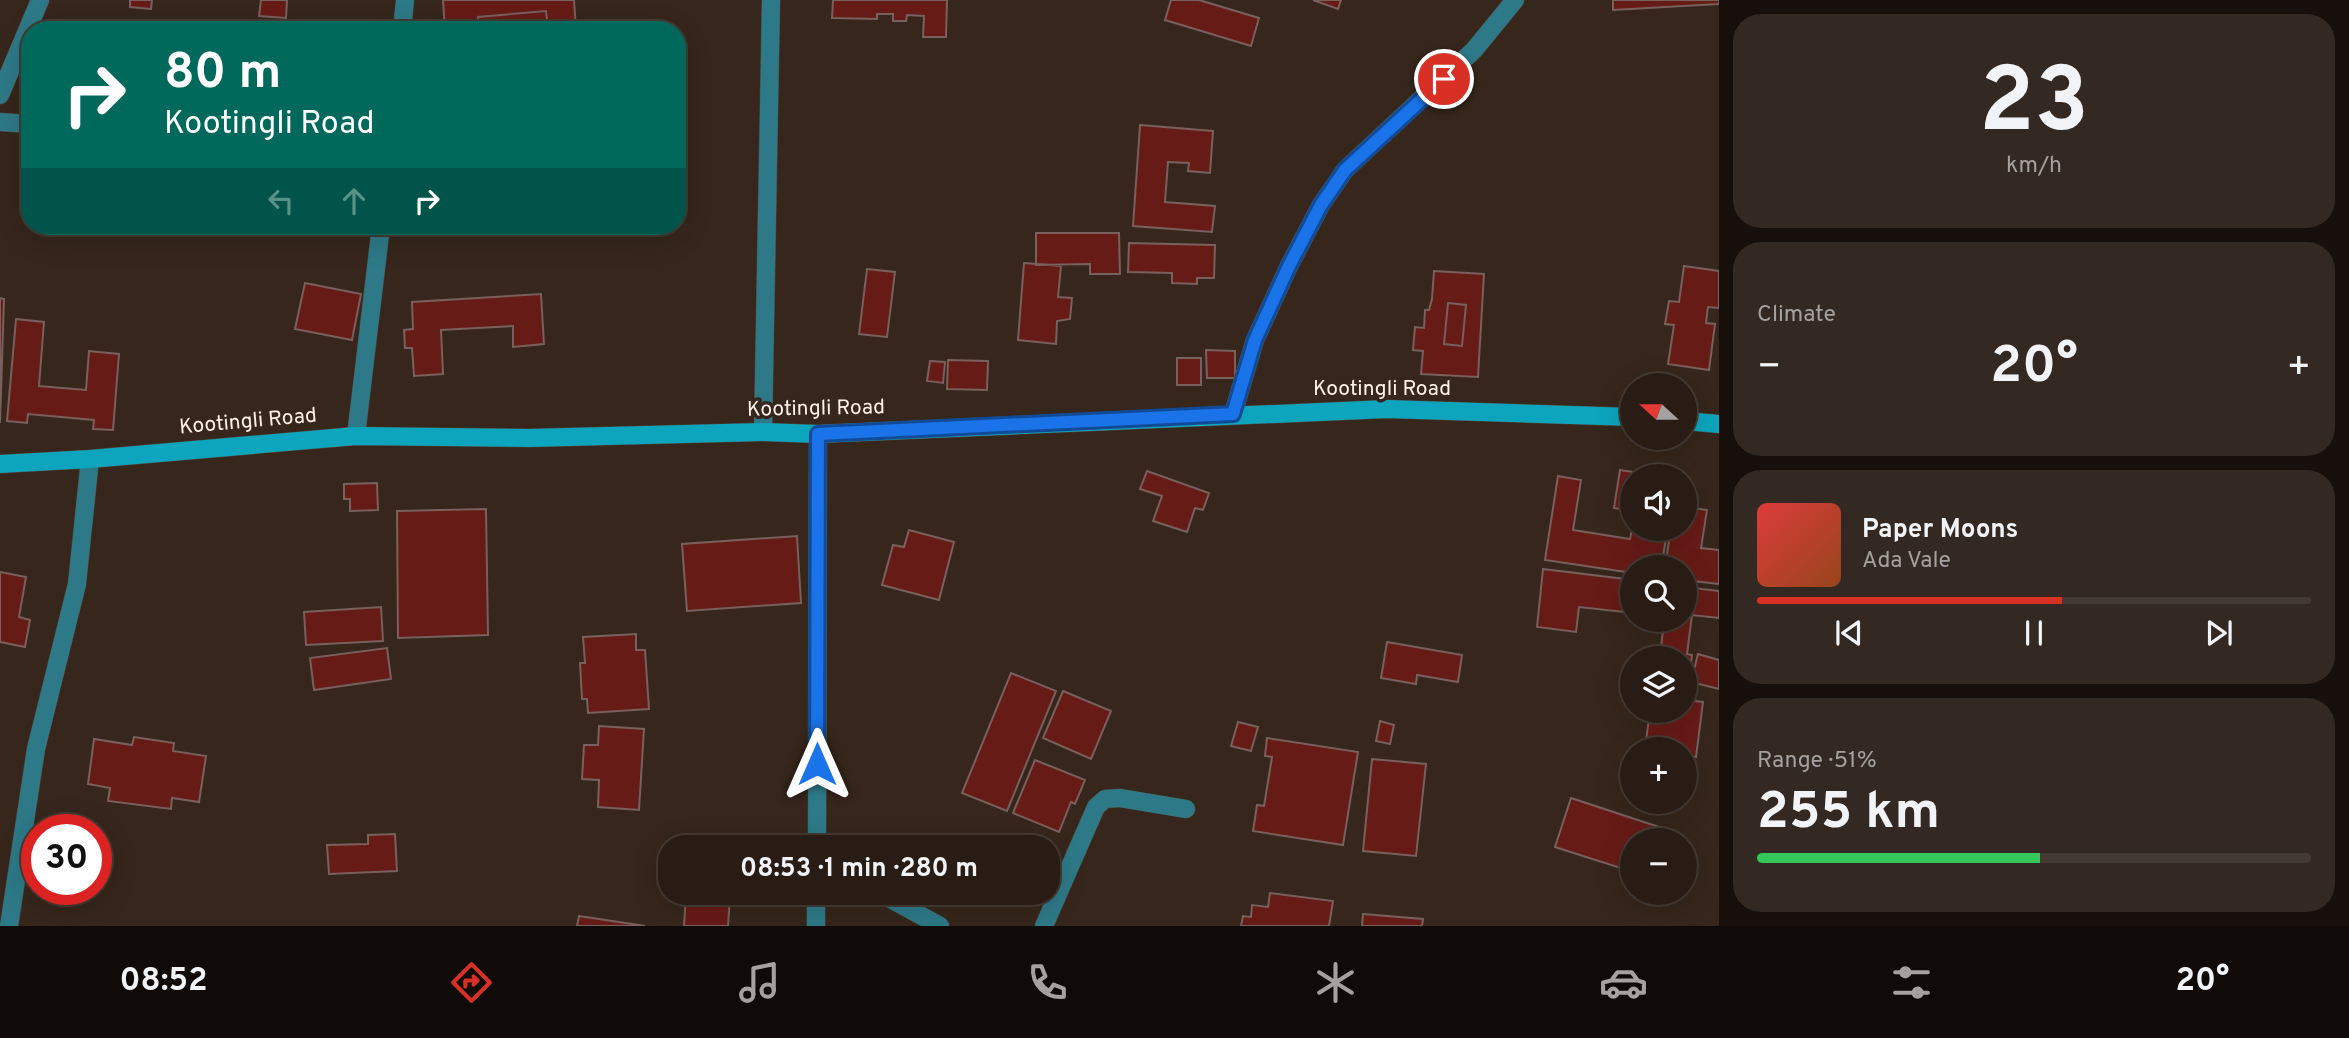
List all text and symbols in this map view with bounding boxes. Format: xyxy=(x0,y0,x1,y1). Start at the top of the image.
text: 80 m xyxy=(164,44,281,106)
icon: right xyxy=(49,49,140,140)
pin xyxy=(1414,49,1474,109)
text: 23 xyxy=(1979,49,2089,164)
icon: arrive xyxy=(1425,60,1463,98)
text: Kootingli Road xyxy=(164,105,374,145)
text: km/h xyxy=(2006,152,2062,181)
icon: left xyxy=(262,182,300,220)
icon: ahead xyxy=(335,182,373,220)
icon: right xyxy=(408,182,446,220)
text: Climate xyxy=(1757,301,1836,330)
text: 20° xyxy=(1990,335,2078,401)
text: − xyxy=(1757,344,1782,393)
text: + xyxy=(2286,344,2311,393)
north arrow xyxy=(1620,373,1698,450)
map controls xyxy=(1620,373,1697,905)
street label: Kootingli Road xyxy=(1313,376,1451,403)
street label: Kootingli Road xyxy=(747,394,885,424)
street label: Kootingli Road xyxy=(178,403,318,441)
button: sound xyxy=(1620,464,1697,541)
text: Paper Moons xyxy=(1862,514,2018,547)
text: Ada Vale xyxy=(1862,547,1951,576)
button: search xyxy=(1620,555,1697,632)
icon: previous xyxy=(1830,614,1868,652)
icon: pause xyxy=(2015,614,2053,652)
icon: next xyxy=(2200,614,2238,652)
button: layers xyxy=(1620,646,1697,723)
position arrow xyxy=(780,727,854,801)
button: + xyxy=(1620,737,1697,814)
text: Range · 51% xyxy=(1757,747,1877,776)
text: 255 km xyxy=(1757,781,1940,847)
speed limit sign: 30 xyxy=(21,814,112,905)
button: − xyxy=(1620,828,1697,905)
text: 08:53 · 1 min · 280 m xyxy=(740,853,978,886)
icon: directions xyxy=(447,958,496,1007)
icon: music xyxy=(735,958,784,1007)
icon: phone xyxy=(1023,958,1072,1007)
icon: climate xyxy=(1311,958,1360,1007)
icon: car xyxy=(1599,958,1648,1007)
icon: filters xyxy=(1887,958,1936,1007)
text: 08:52 xyxy=(120,962,208,1002)
text: 20° xyxy=(2176,962,2229,1002)

